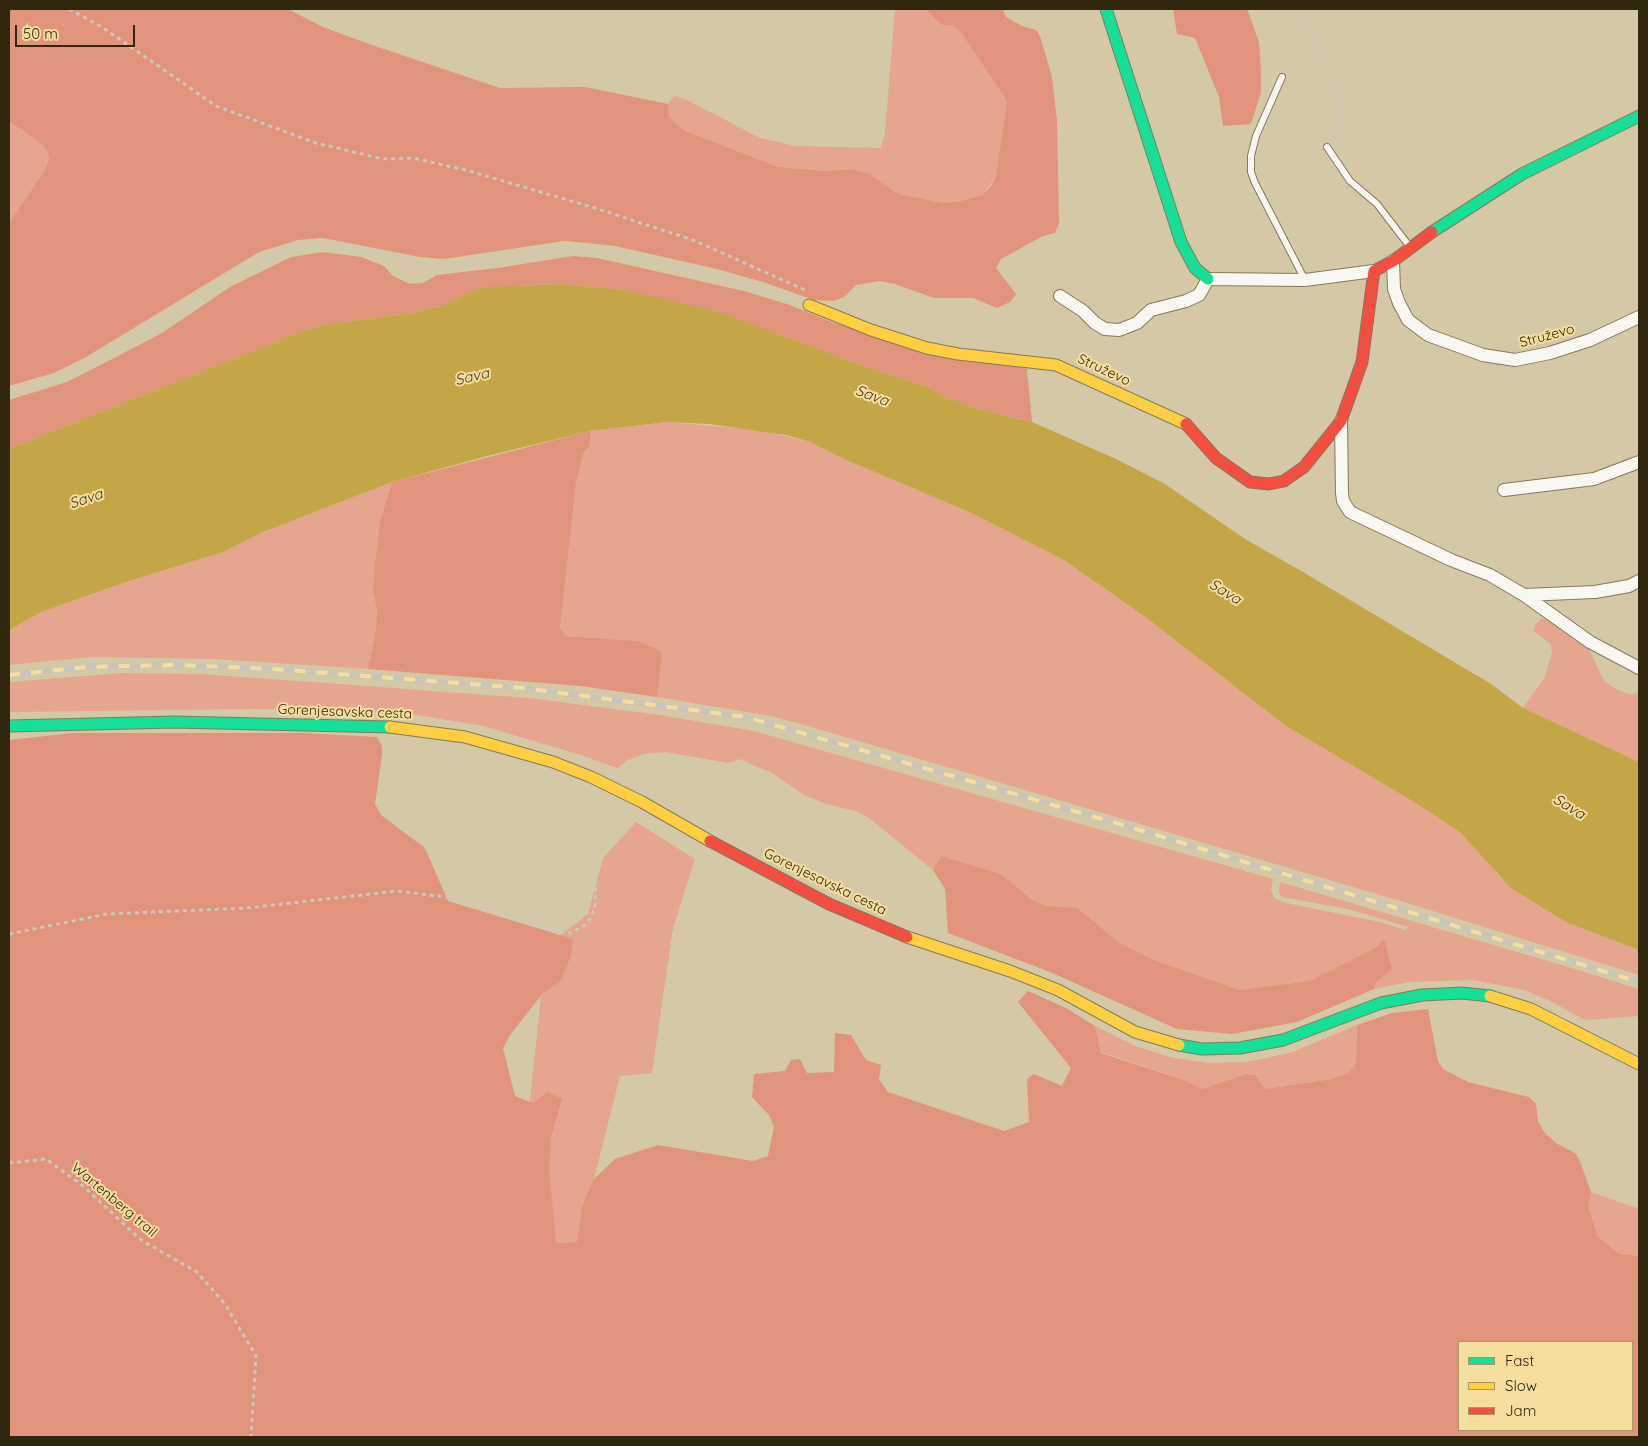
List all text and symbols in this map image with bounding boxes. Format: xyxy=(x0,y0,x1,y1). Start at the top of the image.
scale bar xyxy=(18,15,138,47)
text: 50 m xyxy=(23,24,58,43)
street label: Struževo xyxy=(1518,321,1576,351)
street label: Struževo xyxy=(1075,350,1133,390)
water label: Sava xyxy=(453,364,491,390)
water label: Sava xyxy=(853,382,891,410)
water label: Sava xyxy=(67,485,105,513)
water label: Sava xyxy=(1206,575,1244,609)
street label: Gorenjesavska cesta xyxy=(277,701,413,723)
water label: Sava xyxy=(1550,790,1588,824)
street label: Gorenjesavska cesta xyxy=(761,845,889,919)
street label: Wartenberg trail xyxy=(68,1159,160,1241)
legend xyxy=(1458,1341,1633,1431)
text: Fast xyxy=(1505,1351,1534,1370)
text: Slow xyxy=(1505,1376,1537,1395)
text: Jam xyxy=(1505,1401,1536,1420)

